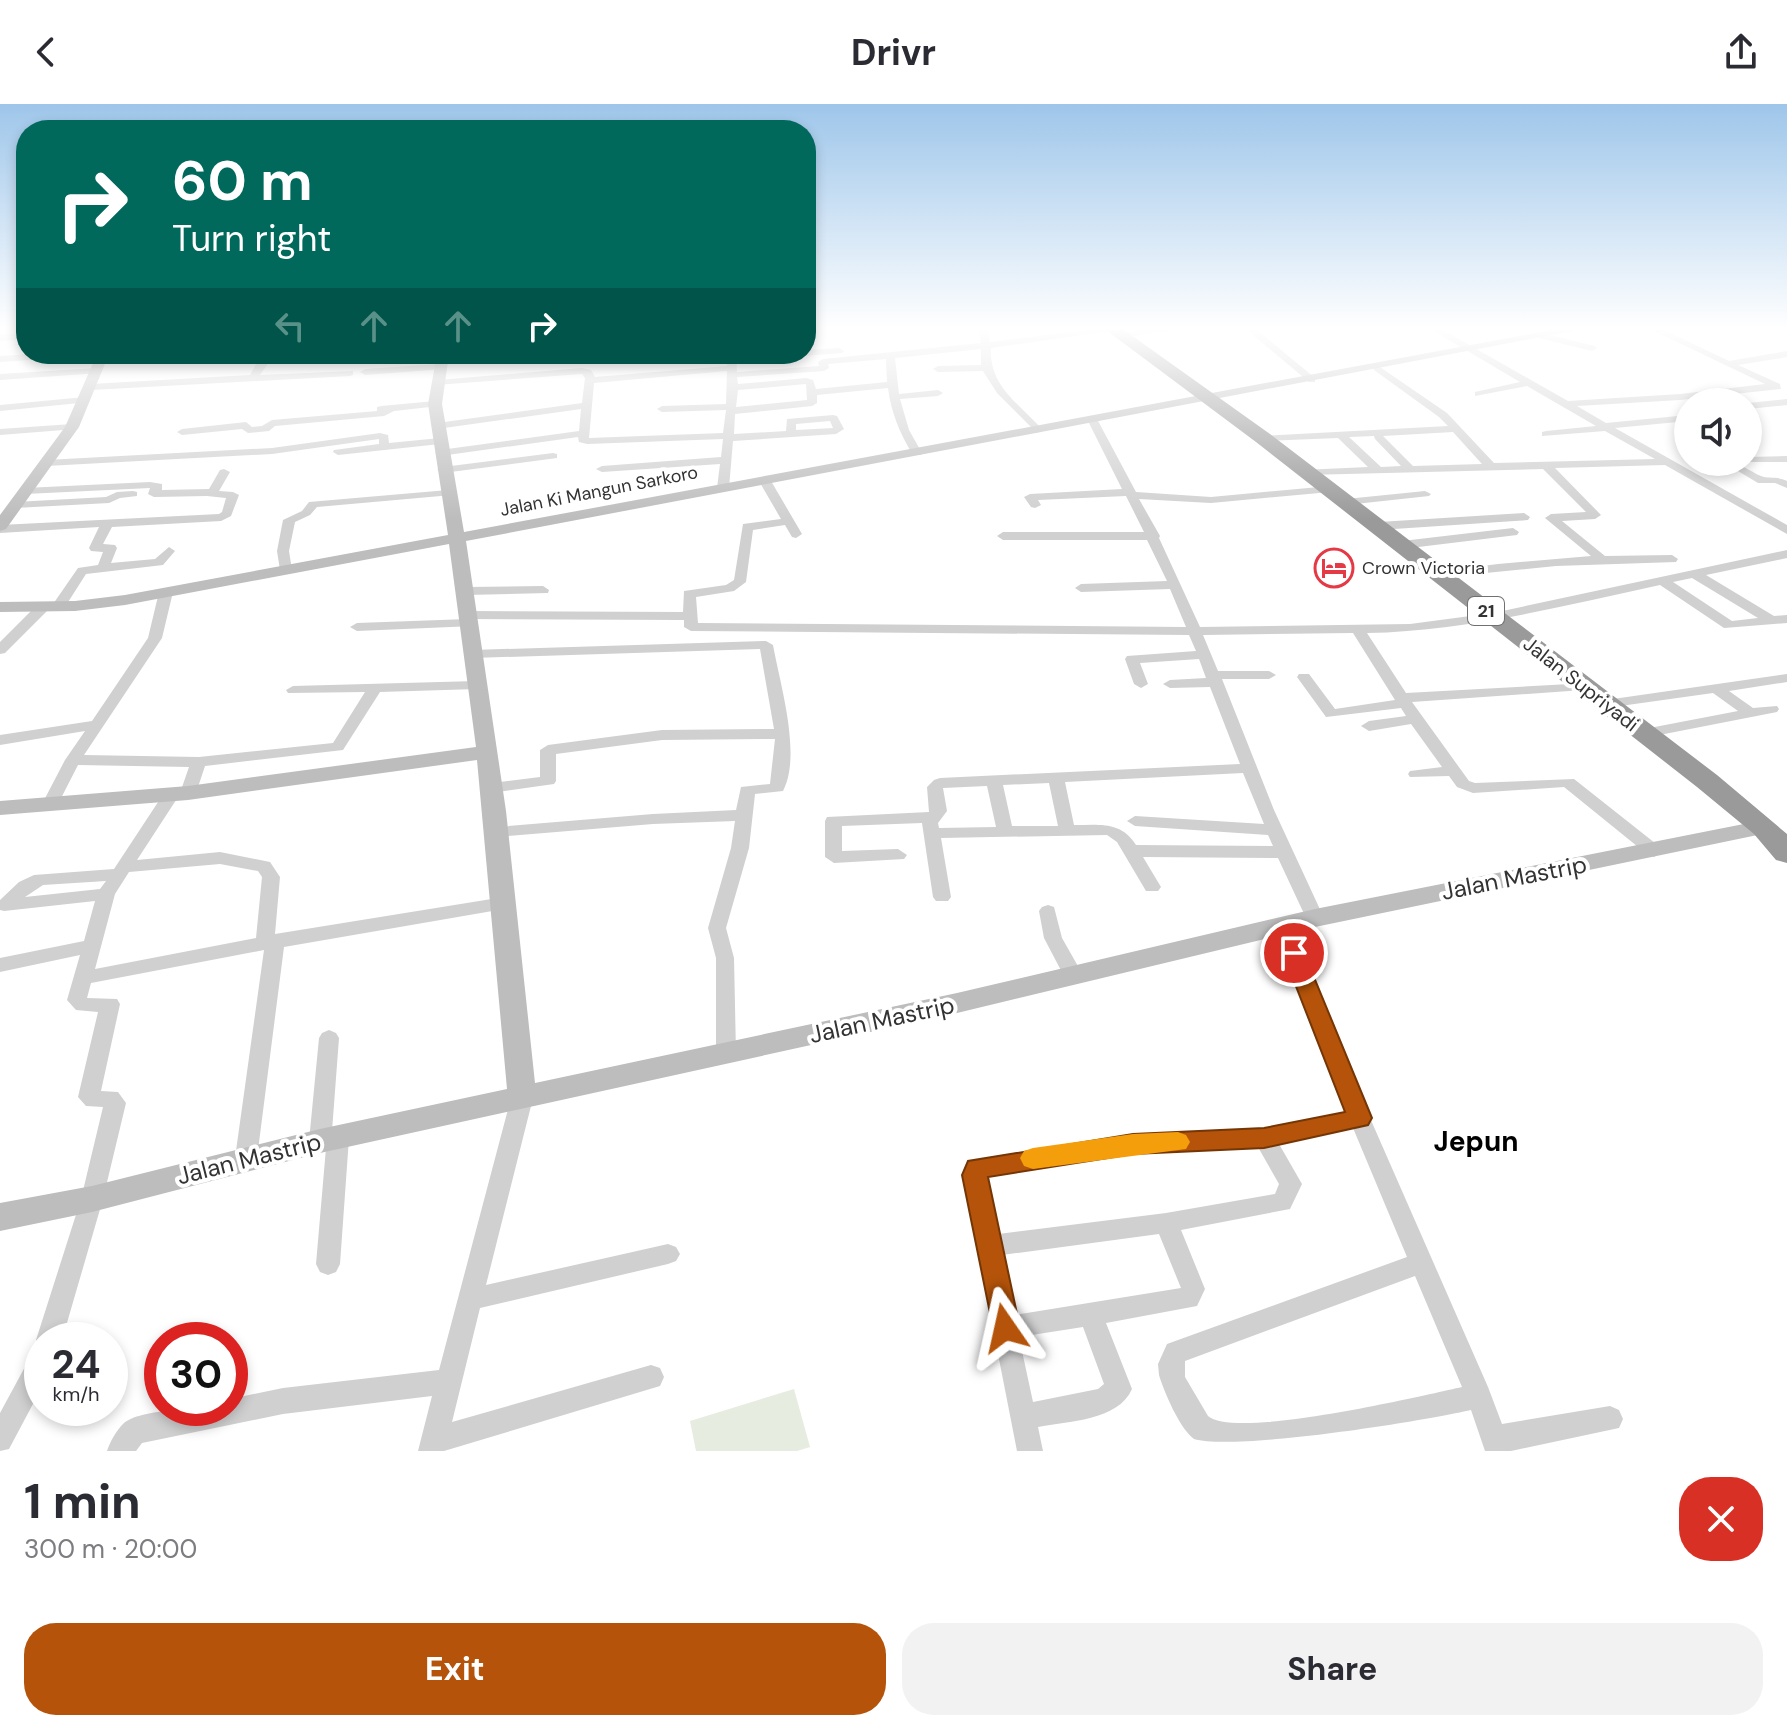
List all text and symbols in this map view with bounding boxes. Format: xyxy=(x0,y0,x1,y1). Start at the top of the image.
text: Drivr xyxy=(851,29,936,76)
icon: back xyxy=(24,30,68,74)
icon: share xyxy=(1719,30,1763,74)
text: 60 m xyxy=(172,144,313,217)
icon: right xyxy=(40,152,144,256)
text: Turn right xyxy=(172,215,331,262)
icon: left xyxy=(268,304,312,348)
icon: ahead xyxy=(352,304,396,348)
icon: ahead xyxy=(436,304,480,348)
icon: right xyxy=(520,304,564,348)
map controls xyxy=(1674,388,1762,476)
button: sound xyxy=(1674,388,1762,476)
street label: Jalan Ki Mangun Sarkoro xyxy=(498,460,700,522)
hotel icon: Crown Victoria xyxy=(1313,547,1355,589)
place label: Crown Victoria xyxy=(1362,556,1485,580)
road number: 21 xyxy=(1468,597,1504,625)
street label: Jalan Supriyadi xyxy=(1518,631,1644,737)
street label: Jalan Mastrip xyxy=(1439,848,1589,907)
pin xyxy=(1260,919,1328,987)
icon: arrive xyxy=(1272,931,1316,975)
street label: Jalan Mastrip xyxy=(807,989,957,1050)
district label: Jepun xyxy=(1434,1123,1518,1160)
street label: Jalan Mastrip xyxy=(174,1126,324,1191)
position arrow xyxy=(963,1286,1047,1370)
speed limit sign: 30 xyxy=(144,1322,248,1426)
text: 24 xyxy=(52,1338,100,1390)
text: km/h xyxy=(52,1381,100,1407)
text: 1 min xyxy=(24,1470,141,1533)
button: close xyxy=(1679,1477,1763,1561)
text: 300 m · 20:00 xyxy=(24,1532,197,1566)
button: Exit xyxy=(24,1623,886,1715)
button: Share xyxy=(902,1623,1763,1715)

